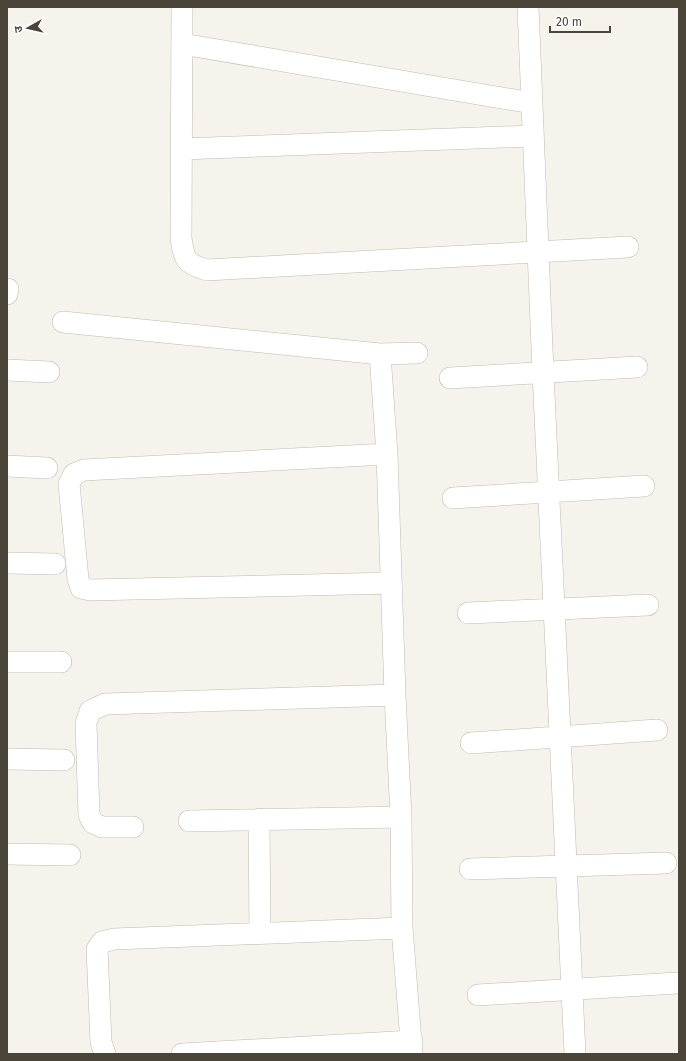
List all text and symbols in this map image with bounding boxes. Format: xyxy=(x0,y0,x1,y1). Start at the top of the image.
north arrow xyxy=(8,8,48,48)
scale bar xyxy=(550,8,610,34)
text: 20 m xyxy=(556,15,582,29)
text: उ xyxy=(12,25,25,33)

